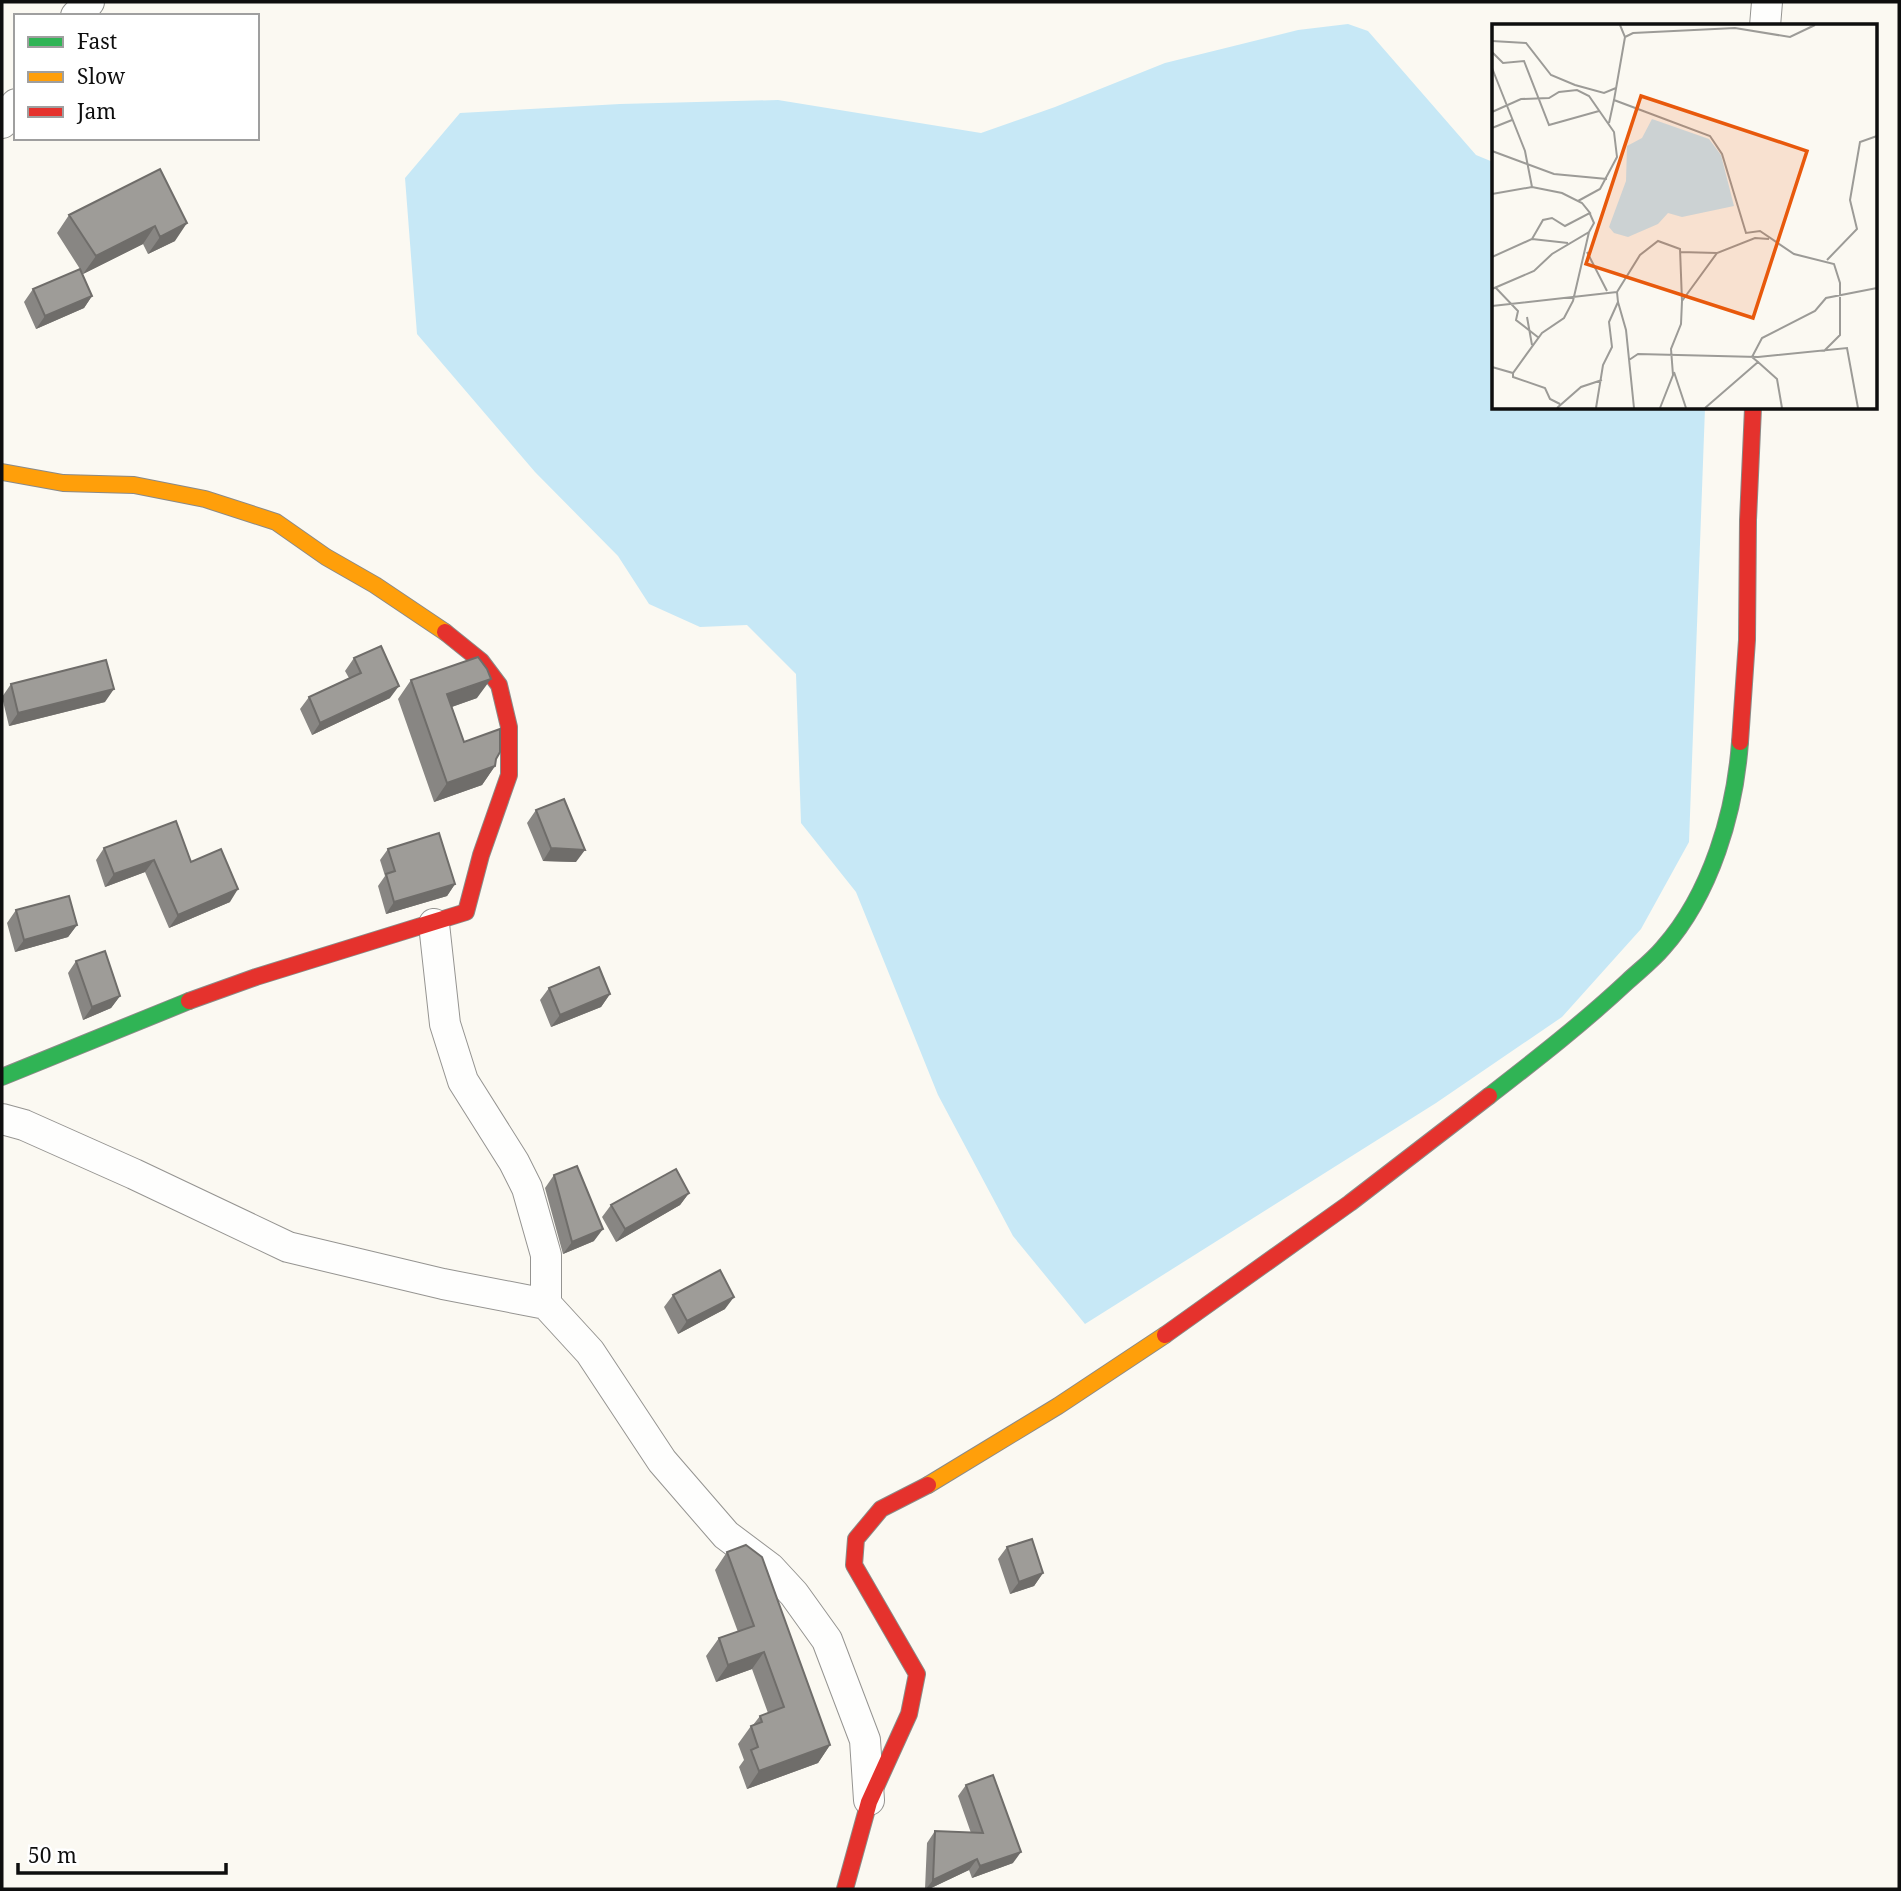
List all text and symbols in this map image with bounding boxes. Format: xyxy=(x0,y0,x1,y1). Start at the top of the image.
legend xyxy=(14,14,259,140)
inset map xyxy=(1492,24,1876,410)
text: Fast xyxy=(77,27,117,55)
text: Slow xyxy=(77,62,126,90)
text: Jam xyxy=(76,97,116,125)
scale bar xyxy=(18,1832,226,1876)
text: 50 m xyxy=(28,1841,77,1869)

